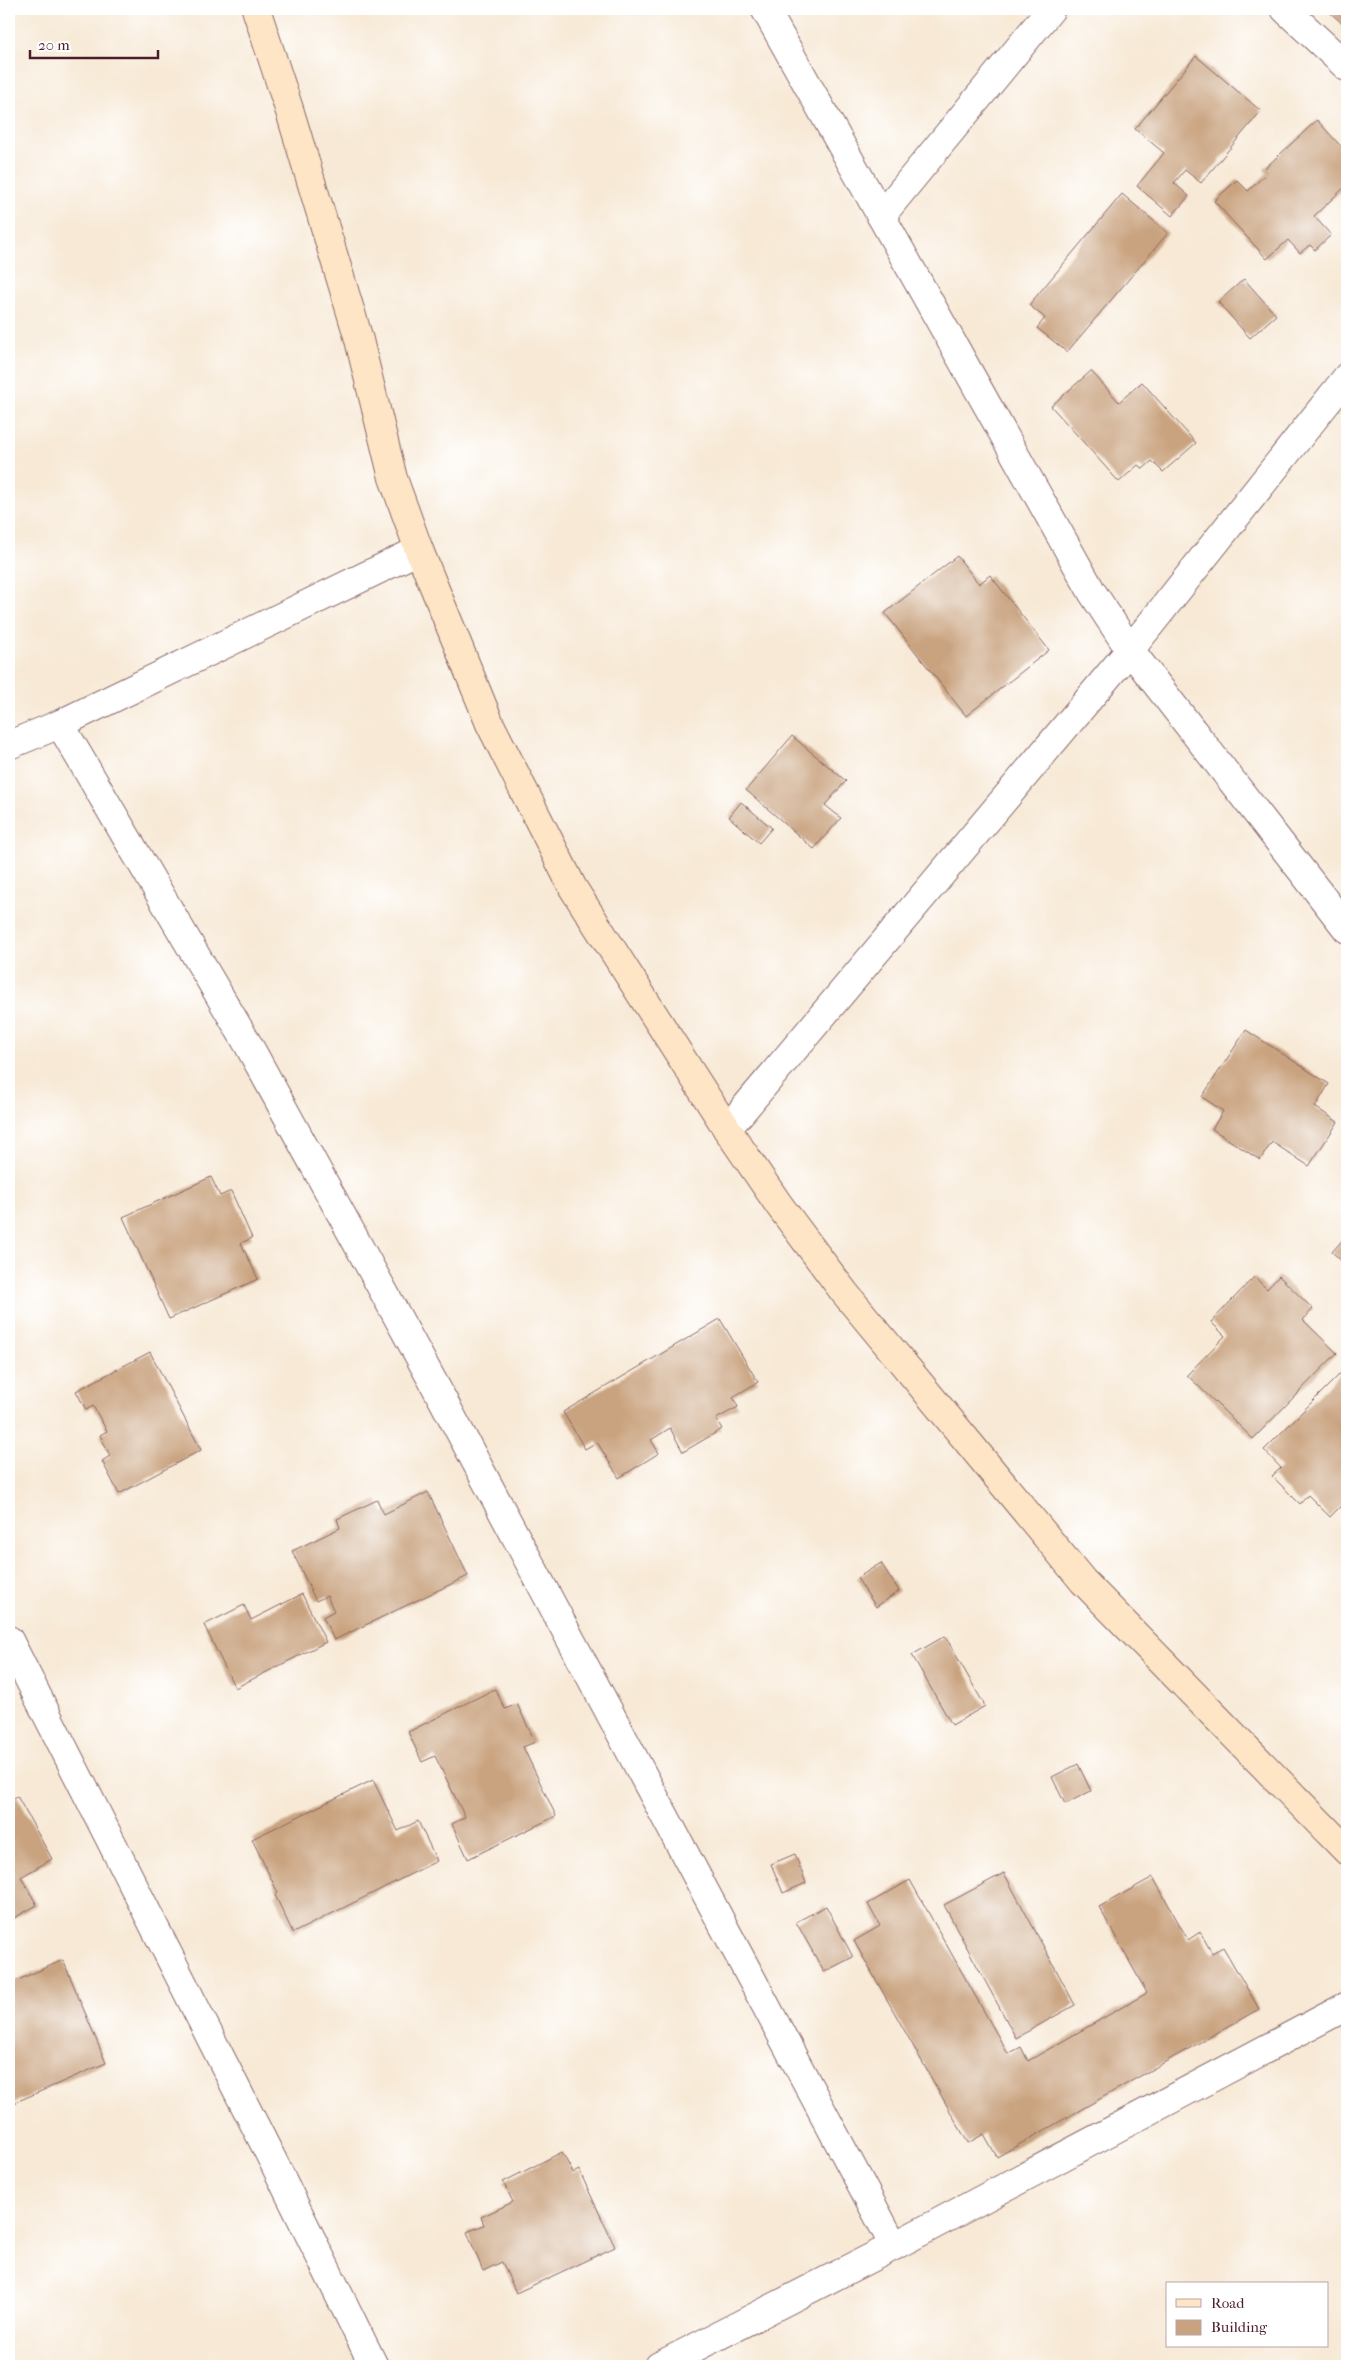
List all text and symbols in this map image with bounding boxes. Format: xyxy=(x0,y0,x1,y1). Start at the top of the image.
scale bar xyxy=(30,28,158,60)
text: 20 m xyxy=(38,36,70,54)
legend xyxy=(1166,2282,1328,2348)
text: Road xyxy=(1211,2294,1245,2312)
text: Building xyxy=(1211,2318,1268,2336)

